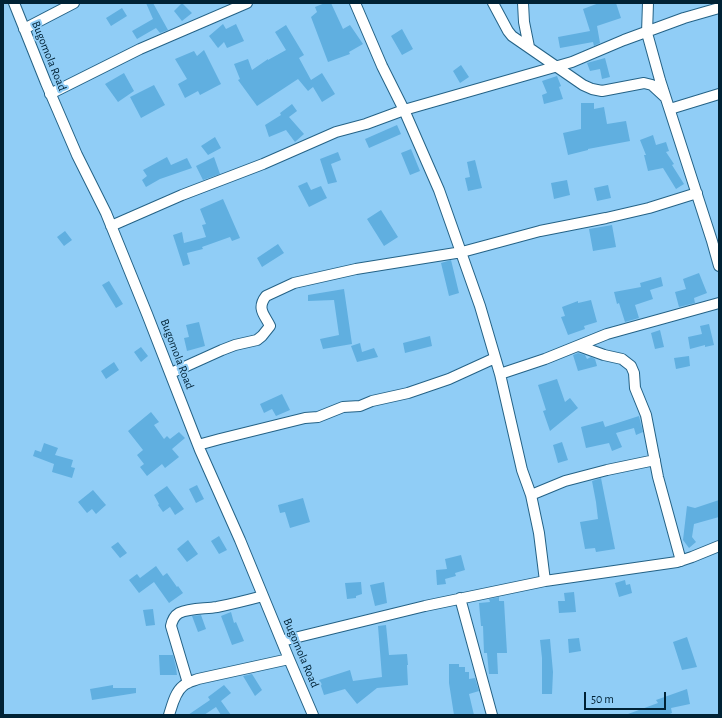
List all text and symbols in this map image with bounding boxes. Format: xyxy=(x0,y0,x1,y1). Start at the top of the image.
street label: Bugomola Road xyxy=(28,19,70,93)
street label: Bugomola Road xyxy=(157,317,197,391)
street label: Bugomola Road xyxy=(280,616,322,690)
scale bar xyxy=(586,684,668,710)
text: 50 m xyxy=(591,693,614,705)

